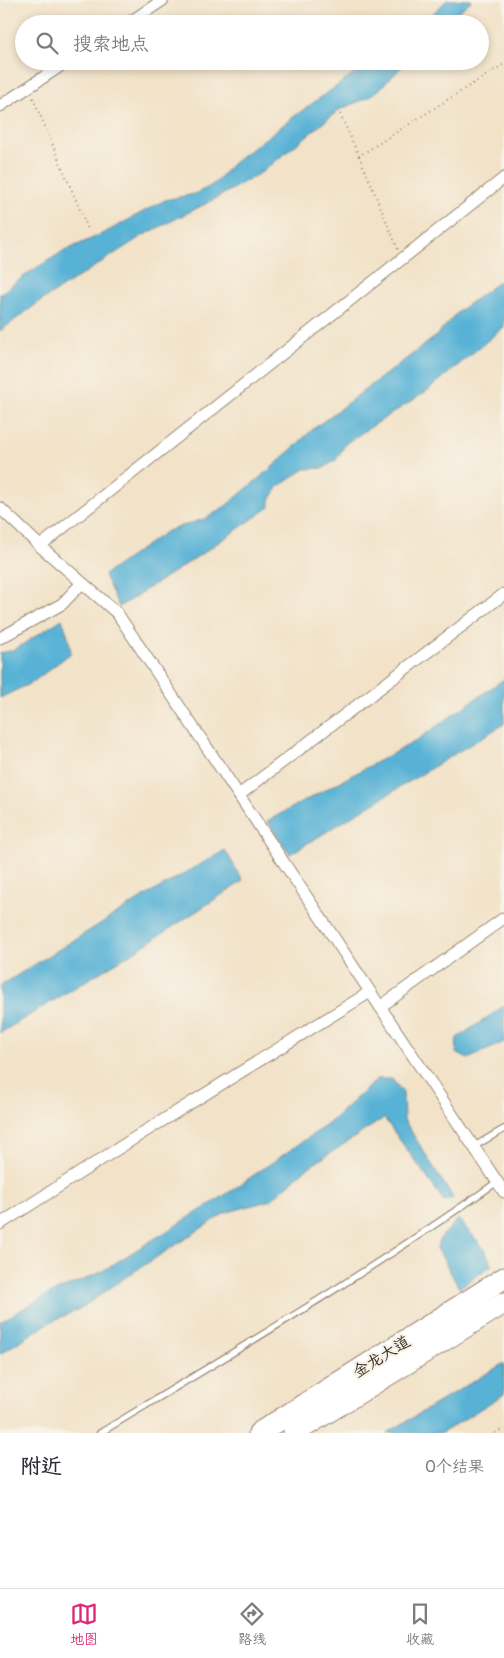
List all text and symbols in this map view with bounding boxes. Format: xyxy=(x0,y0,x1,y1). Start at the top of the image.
search box xyxy=(15,15,489,70)
icon: search xyxy=(33,29,61,57)
text: 搜索地点 xyxy=(73,32,149,56)
street label: 金龙大道 xyxy=(349,1331,414,1382)
text: 附近 xyxy=(20,1453,62,1480)
text: 0个结果 xyxy=(425,1457,484,1477)
tab: 地图 xyxy=(70,1600,98,1648)
tab: 路线 xyxy=(238,1600,266,1648)
tab: 收藏 xyxy=(406,1600,434,1648)

